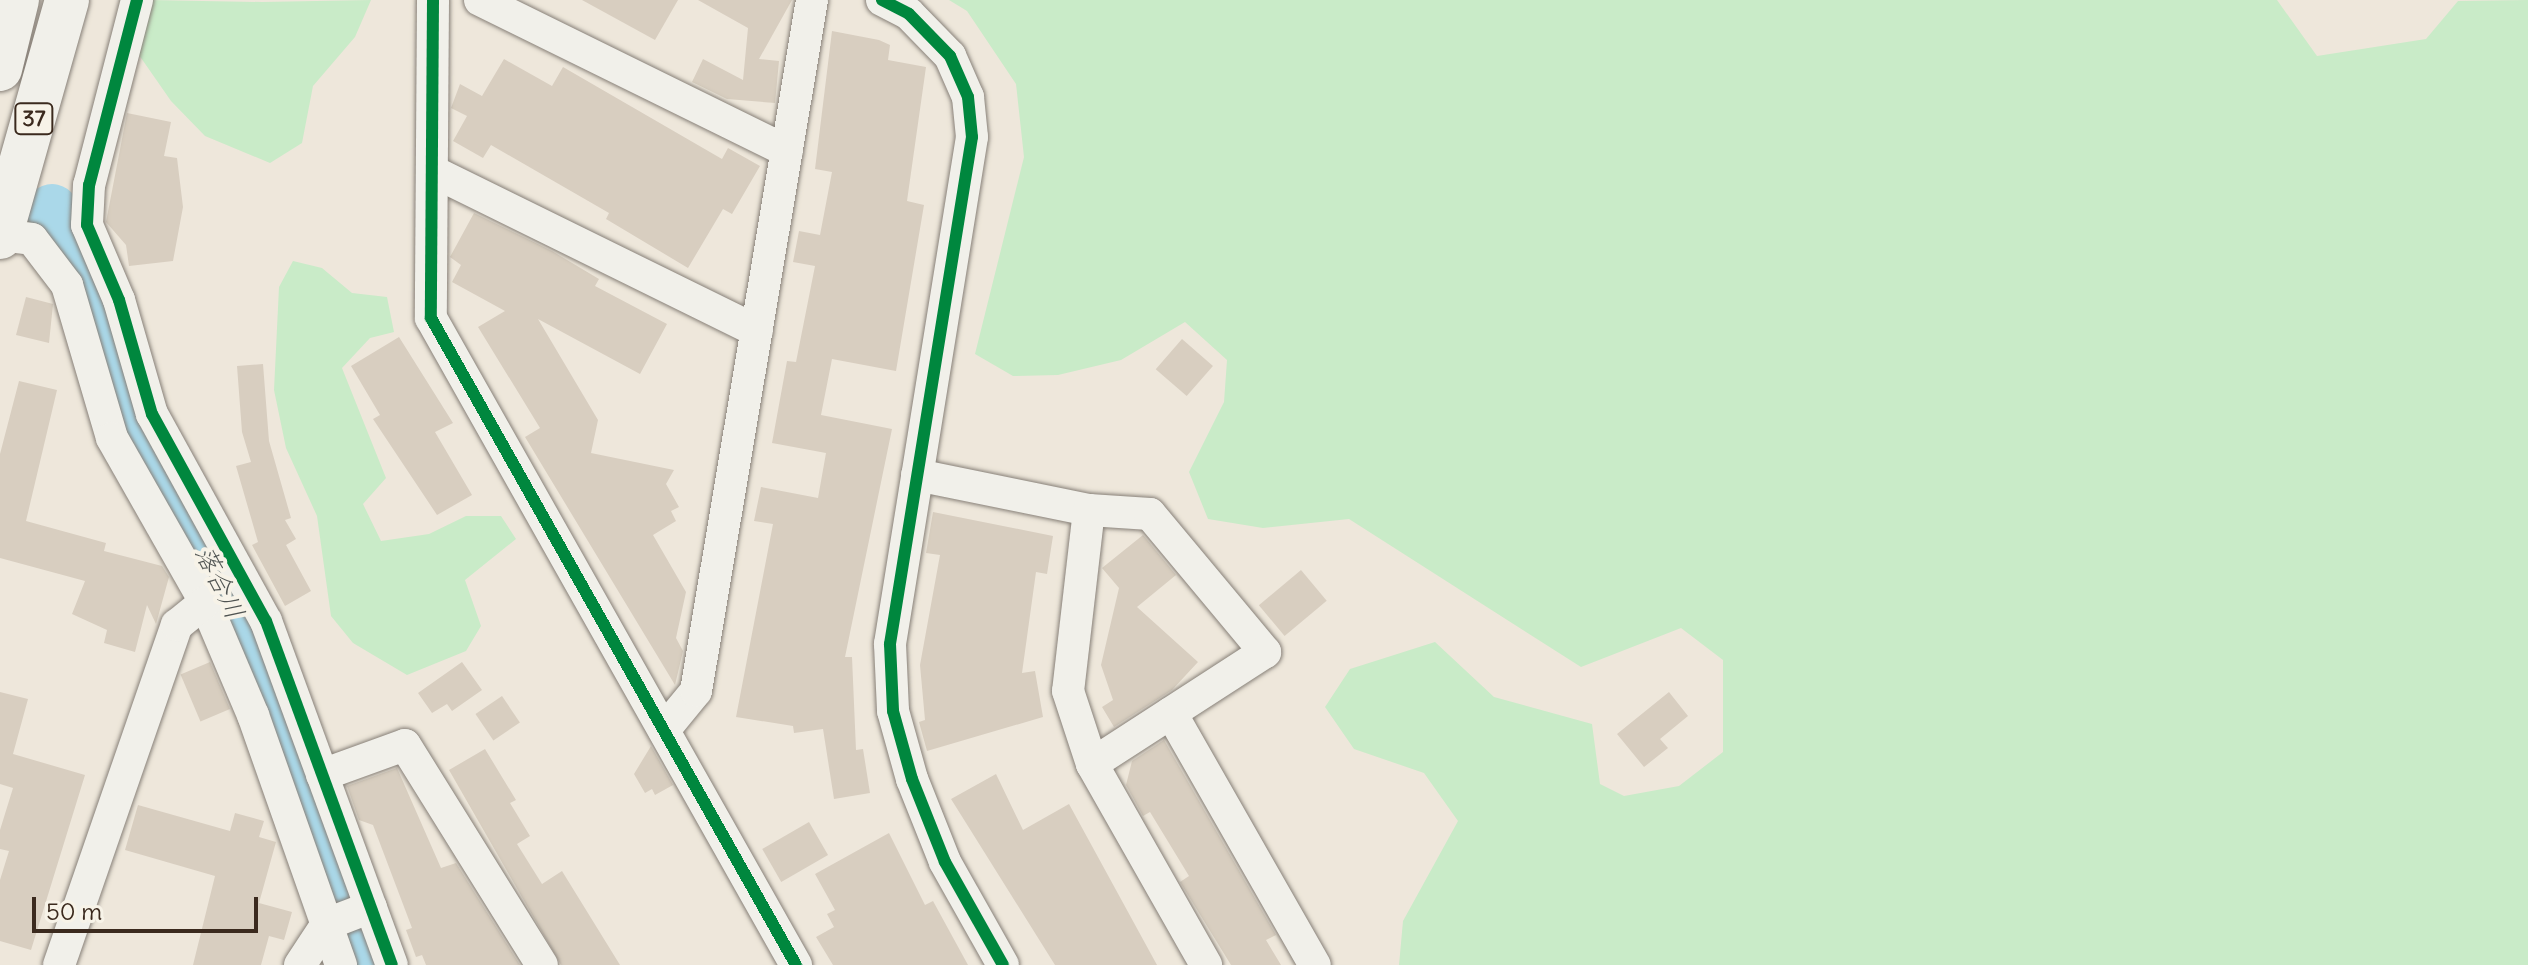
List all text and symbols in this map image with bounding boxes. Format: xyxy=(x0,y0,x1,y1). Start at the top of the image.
road number: 37 xyxy=(14,101,54,137)
water label: 落合川 xyxy=(189,540,251,624)
scale bar xyxy=(36,881,262,931)
text: 50 m xyxy=(46,896,102,926)

